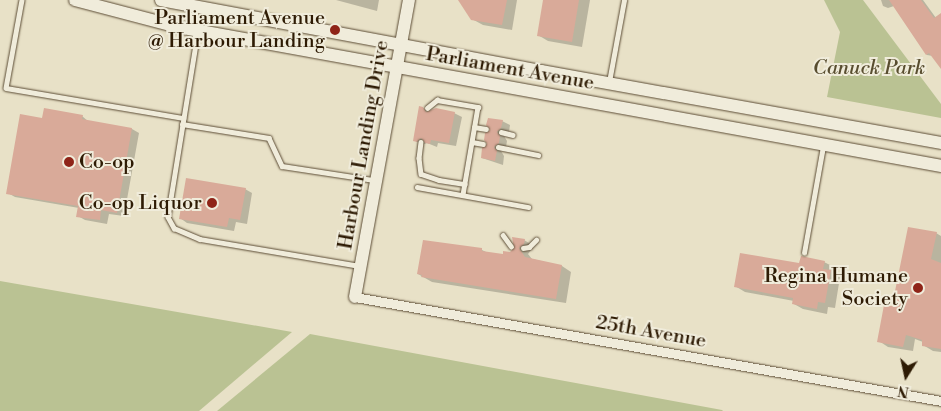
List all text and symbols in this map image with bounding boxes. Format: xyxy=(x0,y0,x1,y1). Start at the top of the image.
place label: Parliament Avenue @ Harbour Landing xyxy=(147,6,325,53)
marker: Parliament Avenue @ Harbour Landing xyxy=(329,24,341,36)
street label: Harbour Landing Drive xyxy=(334,39,394,251)
street label: Parliament Avenue xyxy=(424,42,596,96)
park label: Canuck Park xyxy=(813,56,925,80)
place label: Co-op xyxy=(79,150,135,174)
marker: Co-op xyxy=(63,156,75,168)
place label: Co-op Liquor xyxy=(79,191,202,215)
marker: Co-op Liquor xyxy=(206,197,218,209)
place label: Regina Humane Society xyxy=(764,264,908,311)
marker: Regina Humane Society xyxy=(912,282,924,294)
street label: 25th Avenue xyxy=(594,310,708,354)
north arrow xyxy=(881,351,931,401)
text: N xyxy=(896,381,910,401)

